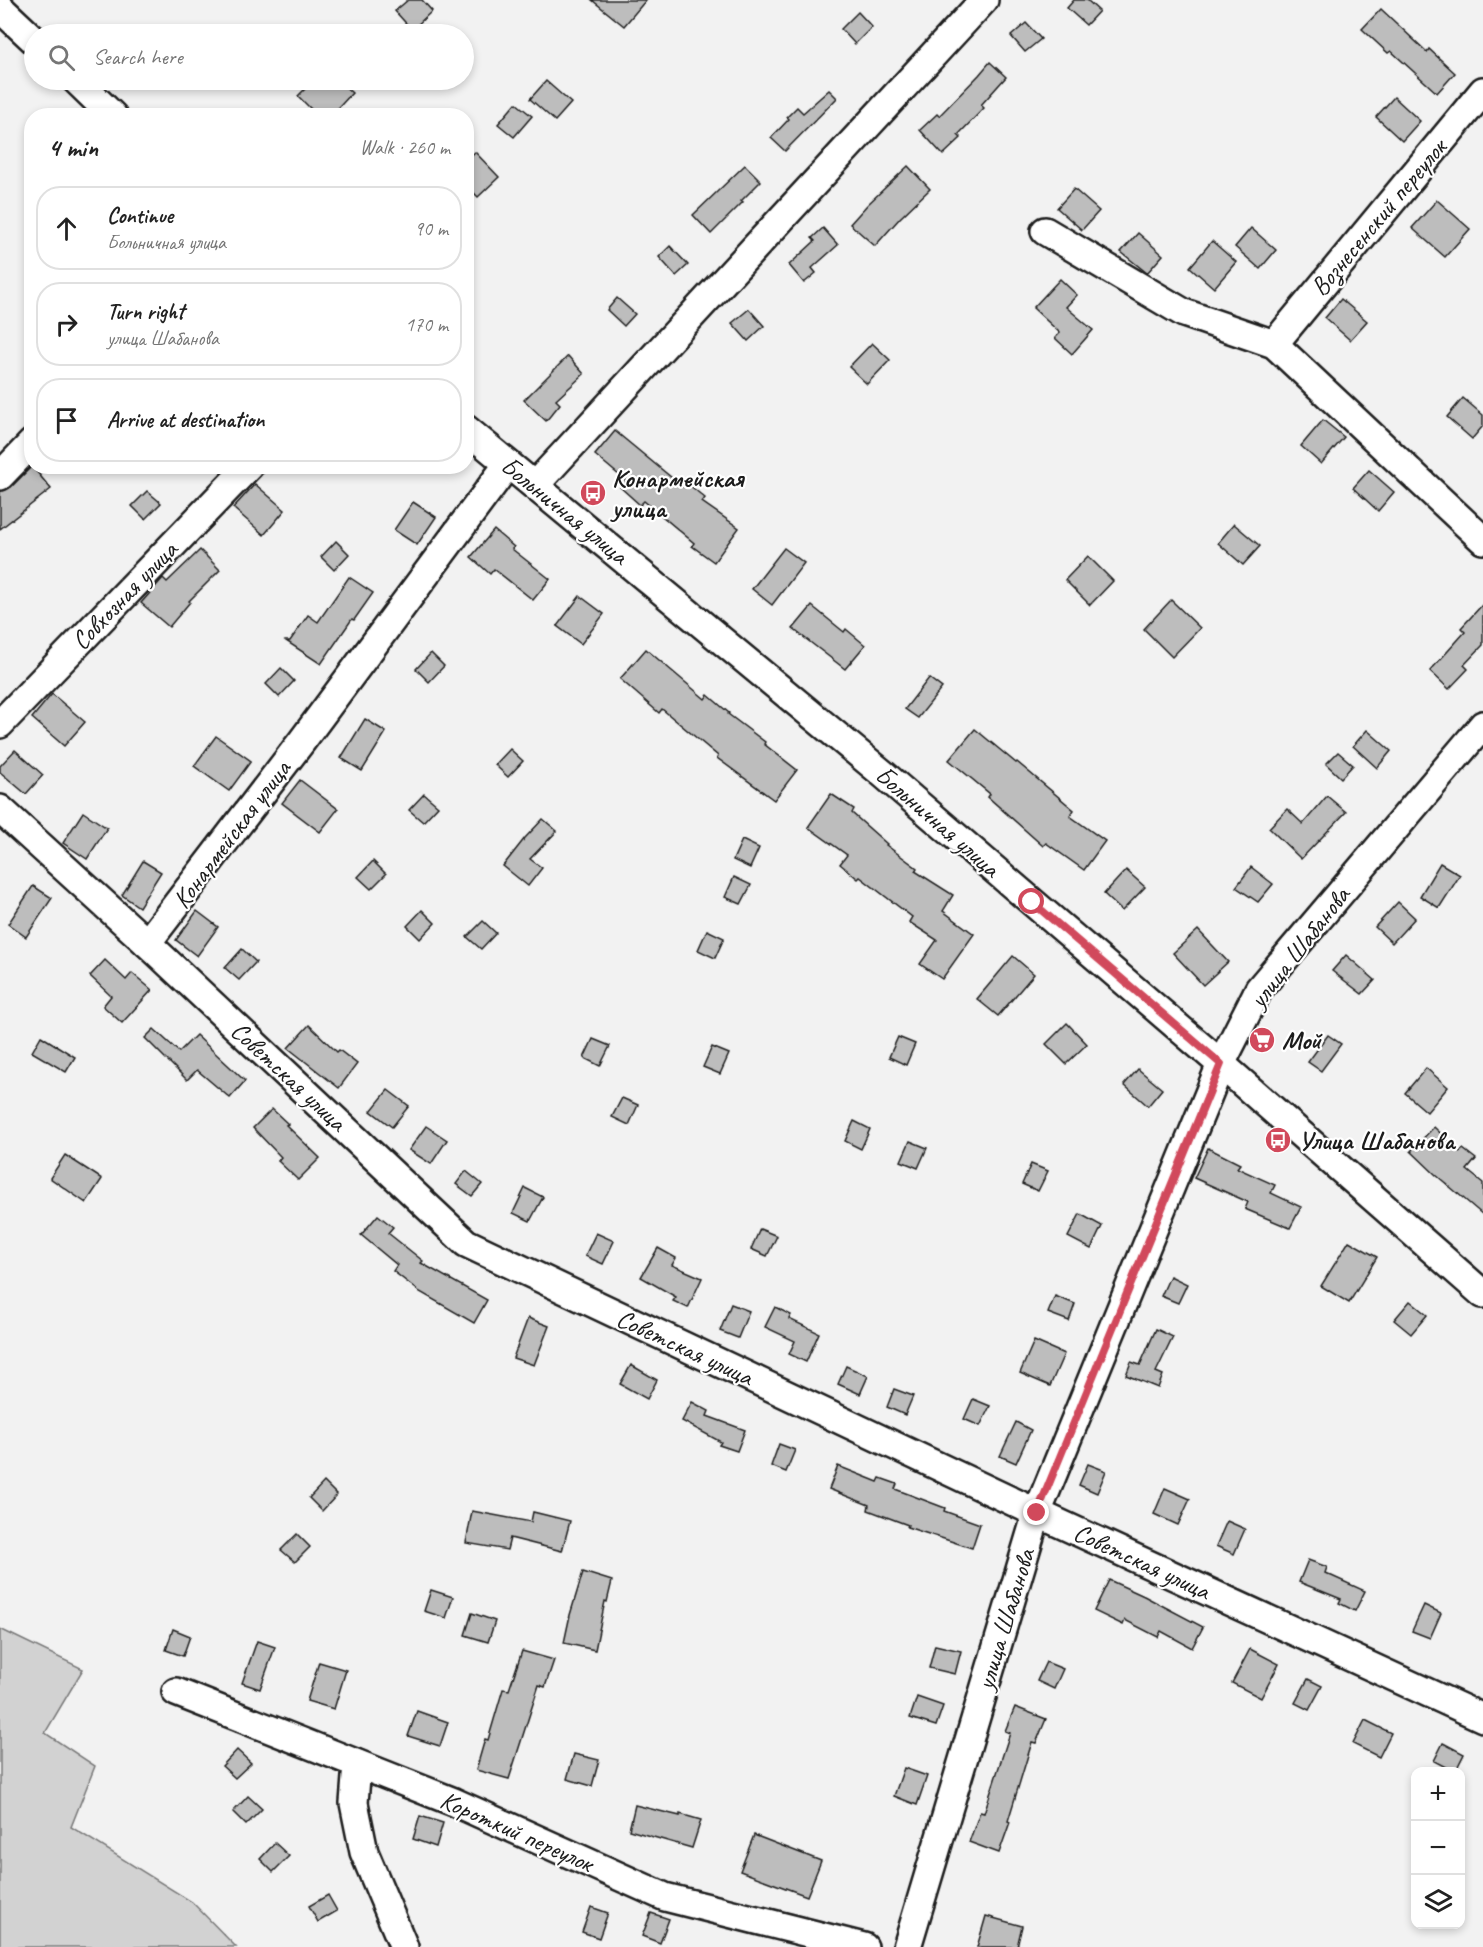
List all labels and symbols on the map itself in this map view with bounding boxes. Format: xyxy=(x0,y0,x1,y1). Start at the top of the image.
street label: Вознесенский переулок xyxy=(1303,130,1456,303)
street label: Больничная улица xyxy=(494,449,636,573)
place label: Конармейская улица xyxy=(610,462,745,525)
bus stop icon: Конармейская улица xyxy=(578,478,608,508)
street label: Совхозная улица xyxy=(64,533,186,657)
street label: Конармейская улица xyxy=(165,752,299,915)
street label: Больничная улица xyxy=(869,758,1008,886)
street label: улица Шабанова xyxy=(1240,879,1358,1016)
route start xyxy=(1018,888,1044,914)
street label: Советская улица xyxy=(224,1014,355,1140)
place label: Мой xyxy=(1282,1024,1323,1057)
supermarket icon: Мой xyxy=(1247,1025,1277,1055)
place label: Улица Шабанова xyxy=(1298,1124,1457,1157)
bus stop icon: Улица Шабанова xyxy=(1263,1125,1293,1155)
street label: Советская улица xyxy=(611,1301,760,1394)
route end xyxy=(1023,1499,1049,1525)
street label: Советская улица xyxy=(1068,1515,1217,1608)
street label: улица Шабанова xyxy=(968,1543,1043,1695)
street label: Короткий переулок xyxy=(435,1783,600,1881)

